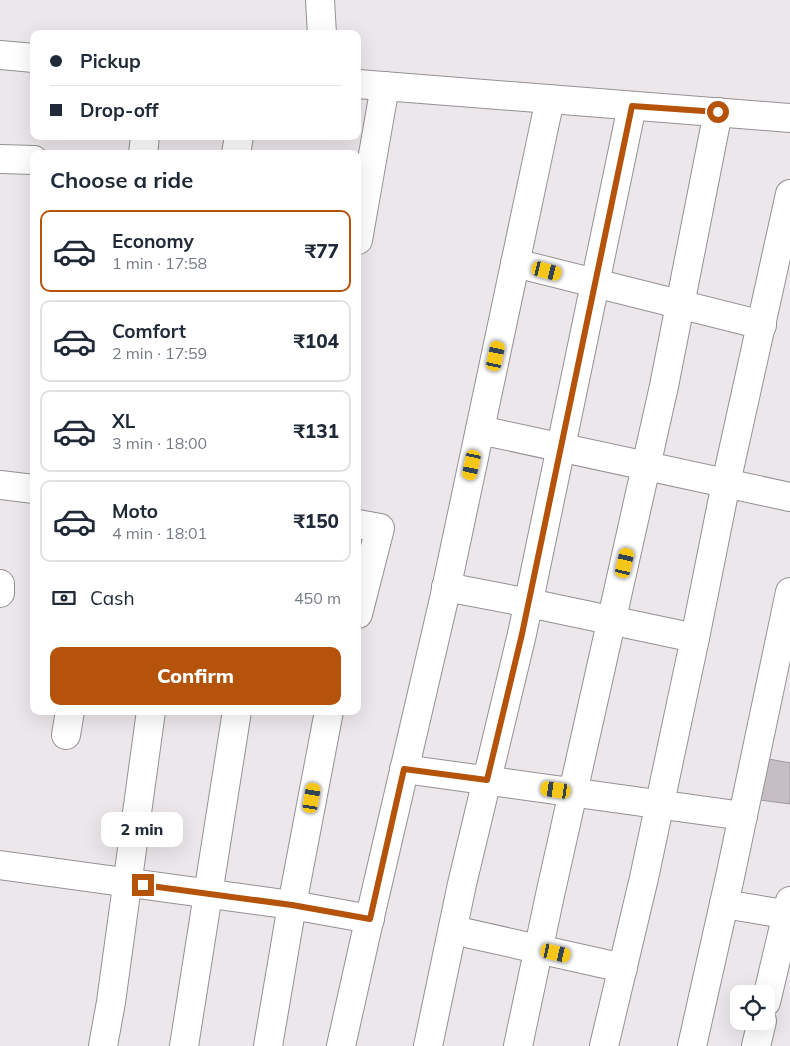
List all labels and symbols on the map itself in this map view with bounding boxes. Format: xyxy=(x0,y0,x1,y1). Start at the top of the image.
route start xyxy=(707,101,729,123)
car xyxy=(530,260,563,282)
car xyxy=(485,340,506,372)
car xyxy=(461,449,482,481)
car xyxy=(614,547,635,579)
car xyxy=(540,780,571,800)
car xyxy=(302,782,321,814)
callout: 2 min xyxy=(102,812,184,848)
route end xyxy=(132,874,154,896)
car xyxy=(539,942,572,964)

